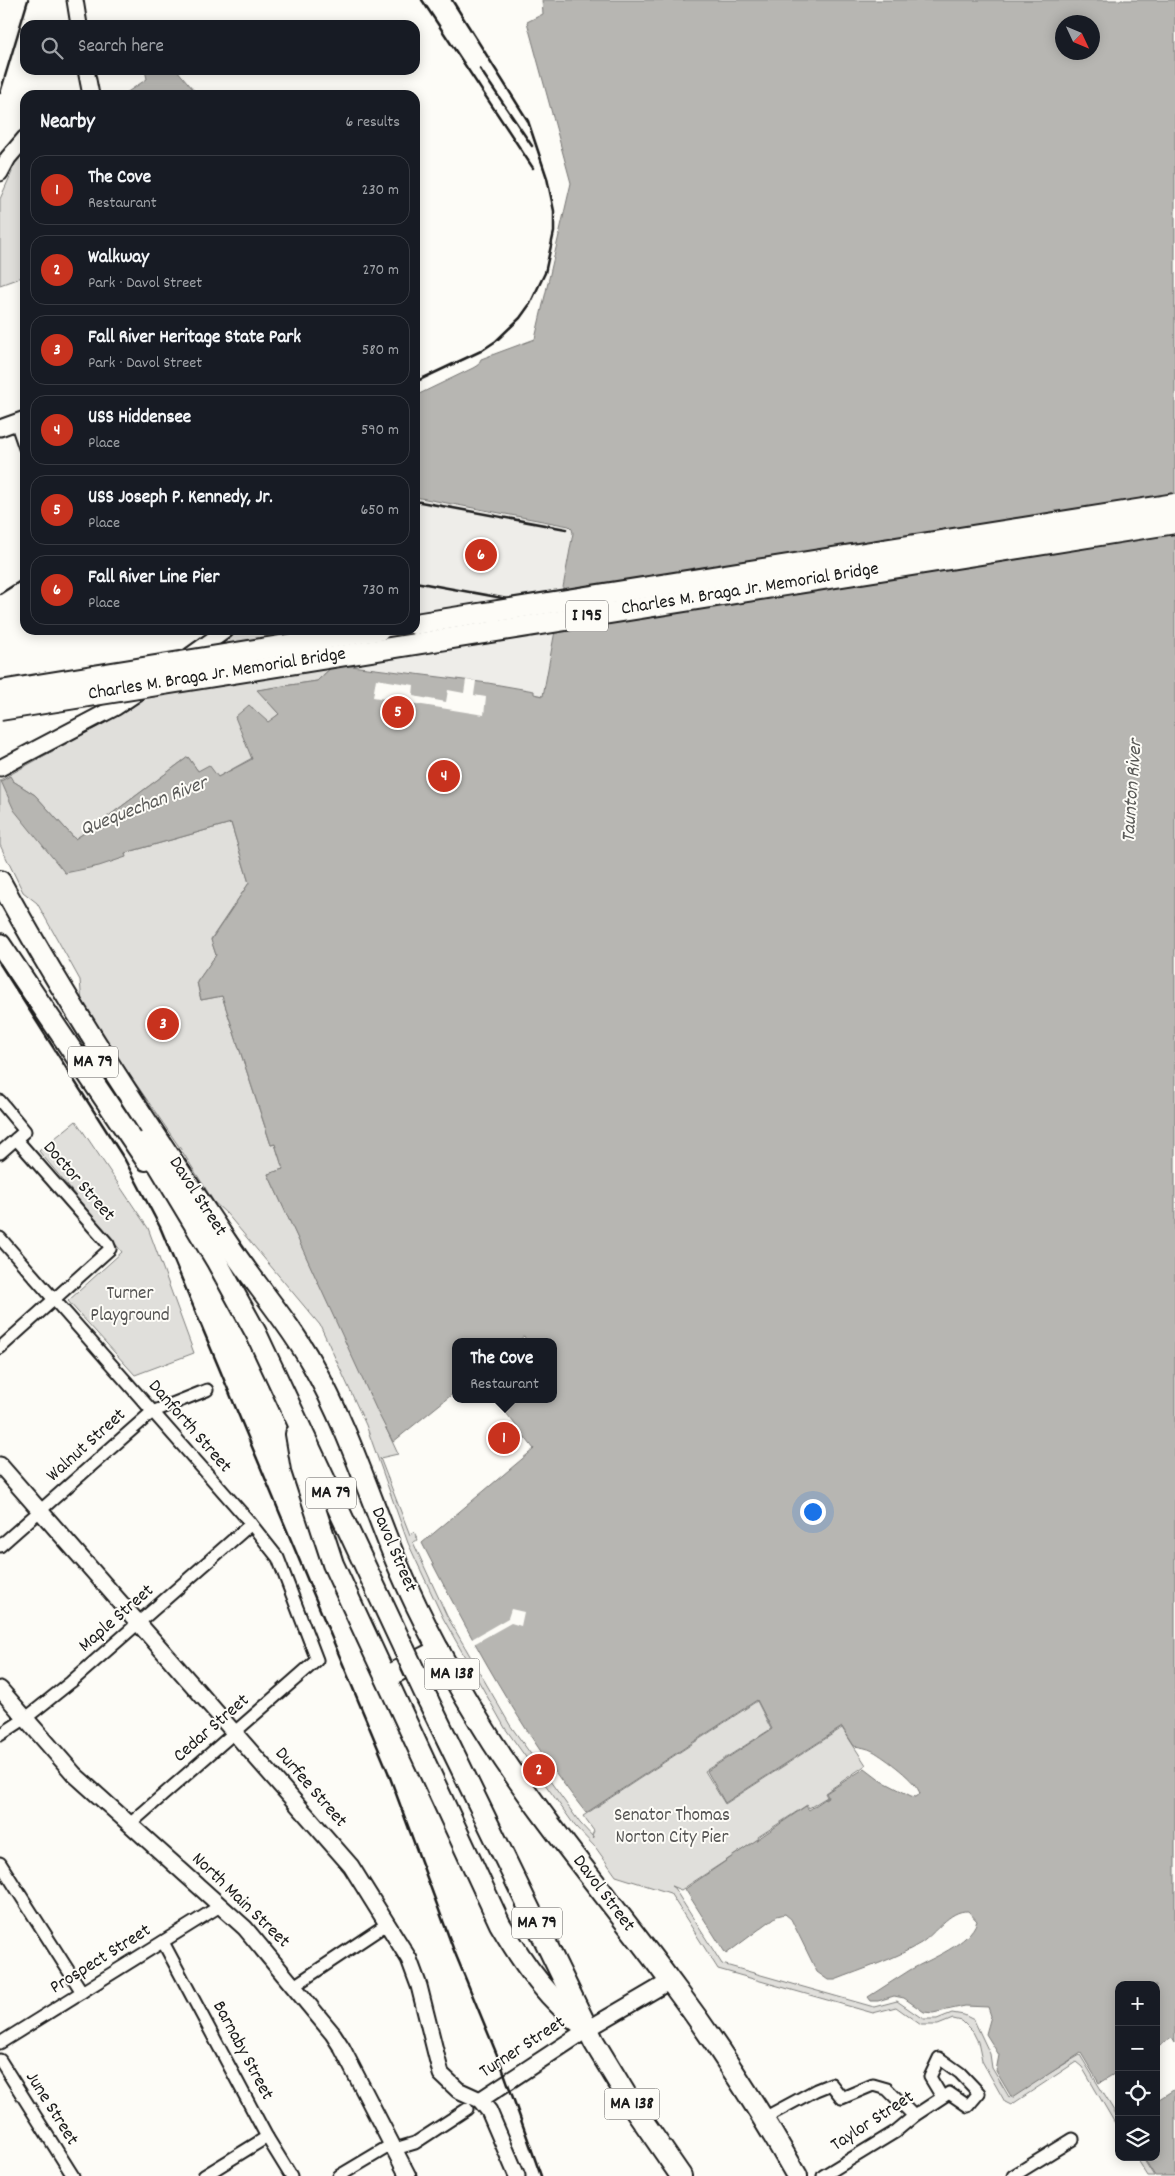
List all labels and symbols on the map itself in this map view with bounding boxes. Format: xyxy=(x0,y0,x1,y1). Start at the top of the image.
north arrow xyxy=(1055,15,1100,60)
pin: 6 xyxy=(465,536,497,574)
street label: Charles M. Braga Jr. Memorial Bridge xyxy=(619,556,881,624)
road number: I 195 xyxy=(566,600,608,632)
street label: Charles M. Braga Jr. Memorial Bridge xyxy=(86,641,348,709)
pin: 5 xyxy=(382,693,414,731)
water label: Taunton River xyxy=(1115,736,1151,844)
pin: 4 xyxy=(428,757,460,795)
water label: Quequechan River xyxy=(77,769,214,844)
pin: 3 xyxy=(147,1005,179,1043)
road number: MA 79 xyxy=(68,1046,118,1078)
street label: Doctor Street xyxy=(35,1136,121,1228)
street label: Davol Street xyxy=(161,1152,233,1242)
park label: Turner Playground xyxy=(90,1281,170,1330)
street label: Danforth Street xyxy=(141,1374,237,1480)
street label: Walnut Street xyxy=(41,1403,133,1489)
pin: 1 xyxy=(488,1419,520,1457)
road number: MA 79 xyxy=(306,1478,356,1509)
your location xyxy=(800,1499,826,1525)
street label: Davol Street xyxy=(363,1503,423,1597)
street label: Maple Street xyxy=(73,1579,161,1659)
road number: MA 138 xyxy=(424,1658,480,1690)
street label: Cedar Street xyxy=(168,1688,256,1770)
street label: Durfee Street xyxy=(267,1742,353,1834)
pin: 2 xyxy=(523,1751,555,1789)
park label: Senator Thomas Norton City Pier xyxy=(614,1803,730,1852)
street label: North Main Street xyxy=(185,1847,295,1955)
street label: Davol Street xyxy=(565,1850,641,1938)
road number: MA 79 xyxy=(512,1908,562,1939)
street label: Prospect Street xyxy=(45,1918,157,2002)
street label: Barnaby Street xyxy=(204,1996,280,2106)
street label: Turner Street xyxy=(475,2010,571,2086)
street label: June Street xyxy=(18,2067,84,2151)
street label: Taylor Street xyxy=(826,2085,920,2159)
road number: MA 138 xyxy=(604,2088,660,2120)

